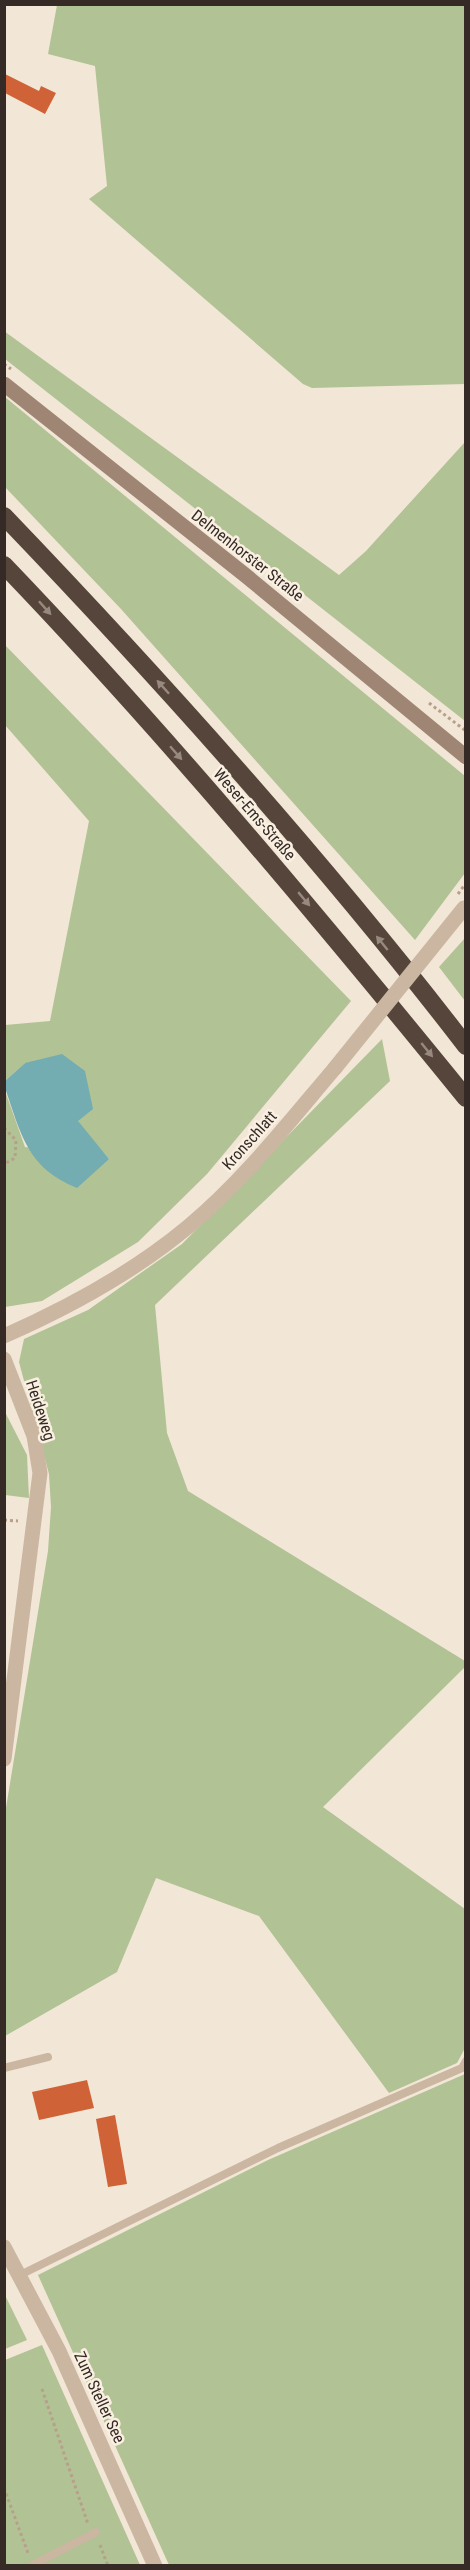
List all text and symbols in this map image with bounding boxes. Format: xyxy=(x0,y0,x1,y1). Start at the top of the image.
street label: Delmenhorster Straße xyxy=(188,506,308,605)
one-way arrow xyxy=(37,601,51,615)
one-way arrow xyxy=(157,680,170,695)
one-way arrow xyxy=(169,745,182,760)
street label: Weser-Ems-Straße xyxy=(210,765,300,864)
one-way arrow xyxy=(297,891,310,906)
one-way arrow xyxy=(376,935,389,950)
one-way arrow xyxy=(420,1043,433,1058)
street label: Kronschlatt xyxy=(218,1107,281,1174)
street label: Heideweg xyxy=(22,1378,59,1443)
street label: Zum Steller See xyxy=(70,2348,129,2446)

